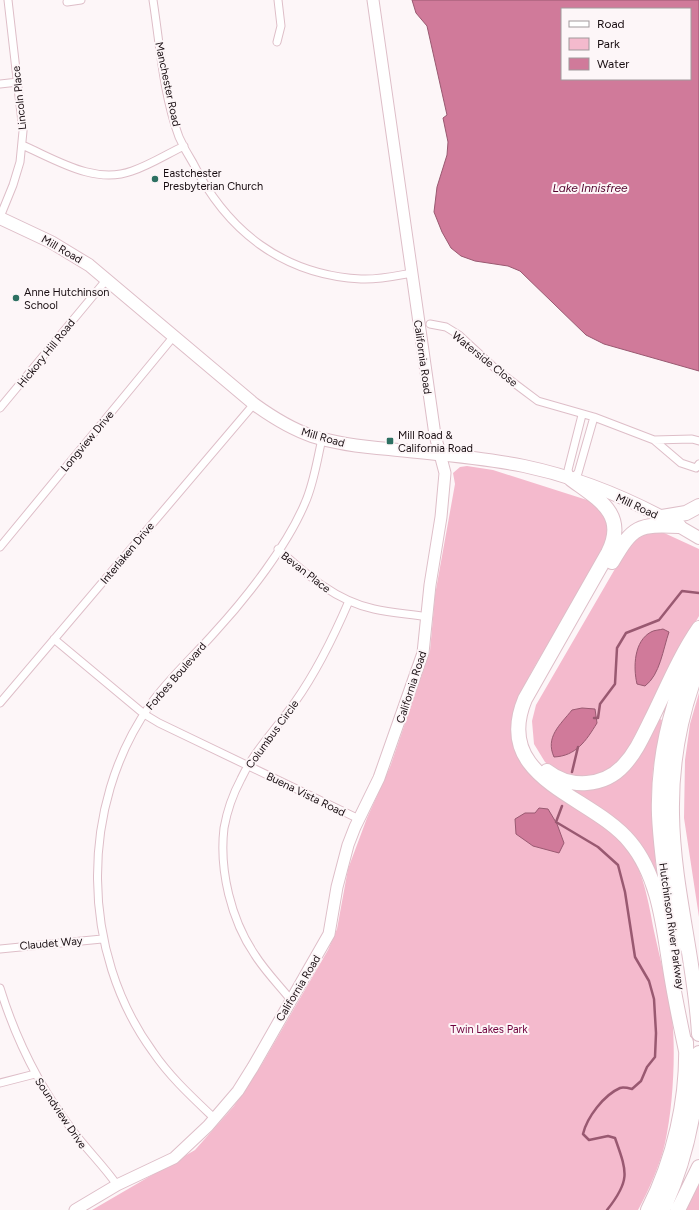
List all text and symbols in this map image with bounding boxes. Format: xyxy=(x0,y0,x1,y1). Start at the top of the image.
legend xyxy=(561,8,691,80)
text: Road xyxy=(597,17,625,31)
text: Park xyxy=(597,37,620,51)
street label: Manchester Road xyxy=(152,41,183,128)
text: Water xyxy=(597,57,629,71)
street label: Lincoln Place xyxy=(10,65,29,131)
place label: Eastchester Presbyterian Church xyxy=(163,167,263,193)
marker: Eastchester Presbyterian Church xyxy=(150,174,160,184)
water label: Lake Innisfree xyxy=(552,181,628,195)
street label: Mill Road xyxy=(39,233,84,266)
place label: Anne Hutchinson School xyxy=(24,286,109,312)
marker: Anne Hutchinson School xyxy=(11,293,21,303)
street label: Hickory Hill Road xyxy=(15,316,78,390)
street label: California Road xyxy=(411,319,434,395)
street label: Waterside Close xyxy=(449,329,520,390)
street label: Longview Drive xyxy=(58,408,117,474)
street label: Mill Road xyxy=(300,425,346,450)
place label: Mill Road & California Road xyxy=(398,429,473,455)
marker: Mill Road & California Road xyxy=(385,436,395,446)
street label: Mill Road xyxy=(614,491,660,522)
street label: Interlaken Drive xyxy=(98,520,157,587)
street label: Bevan Place xyxy=(278,549,333,596)
street label: Forbes Boulevard xyxy=(144,640,209,713)
street label: California Road xyxy=(394,649,429,725)
street label: Columbus Circle xyxy=(243,698,302,771)
street label: Buena Vista Road xyxy=(264,770,347,819)
street label: Hutchinson River Parkway xyxy=(656,862,687,990)
street label: Claudet Way xyxy=(19,934,83,953)
street label: California Road xyxy=(274,953,323,1024)
park label: Twin Lakes Park xyxy=(450,1023,528,1036)
street label: Soundview Drive xyxy=(32,1075,89,1151)

